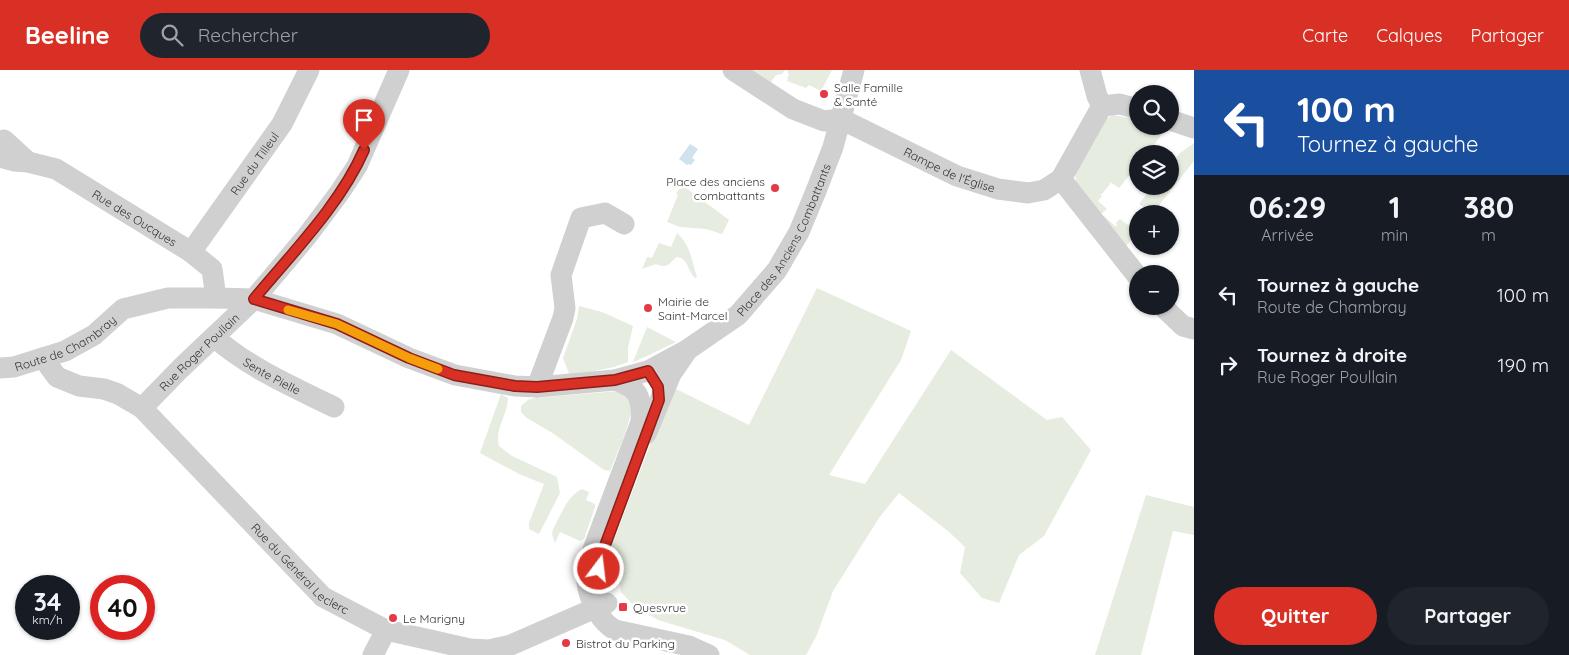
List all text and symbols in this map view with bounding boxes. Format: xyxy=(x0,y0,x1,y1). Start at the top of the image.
search box xyxy=(140,13,490,58)
text: Beeline xyxy=(25,20,110,50)
icon: search xyxy=(158,21,186,49)
text: Rechercher xyxy=(198,23,298,47)
text: Carte xyxy=(1302,24,1348,47)
text: Calques xyxy=(1376,24,1443,47)
text: Partager xyxy=(1471,24,1544,47)
place label: Salle Famille & Santé xyxy=(834,80,903,109)
map controls xyxy=(1129,85,1179,315)
button: search xyxy=(1129,85,1179,135)
text: 100 m xyxy=(1297,87,1396,131)
marker: Salle Famille & Santé xyxy=(818,88,830,100)
icon: left xyxy=(1214,90,1279,155)
pin xyxy=(343,99,385,150)
icon: arrive xyxy=(350,106,378,134)
street label: Rue du Tilleul xyxy=(227,129,282,198)
text: Tournez à gauche xyxy=(1297,130,1479,158)
street label: Rampe de l'Église xyxy=(901,144,997,195)
button: layers xyxy=(1129,145,1179,195)
street label: Place des Anciens Combattants xyxy=(733,161,834,319)
place label: Place des anciens combattants xyxy=(666,174,765,203)
marker: Place des anciens combattants xyxy=(769,182,781,194)
street label: Rue des Oucques xyxy=(90,186,180,249)
text: 06:29 xyxy=(1249,188,1326,226)
text: 1 xyxy=(1389,188,1401,226)
text: 380 xyxy=(1463,188,1514,226)
button: + xyxy=(1129,205,1179,255)
text: Arrivée xyxy=(1261,225,1314,245)
text: min xyxy=(1381,225,1408,245)
text: m xyxy=(1481,225,1496,245)
button: − xyxy=(1129,265,1179,315)
text: Tournez à gauche xyxy=(1257,273,1419,297)
icon: left xyxy=(1214,281,1242,309)
text: 100 m xyxy=(1497,283,1549,307)
place label: Mairie de Saint-Marcel xyxy=(658,294,728,323)
text: Route de Chambray xyxy=(1257,297,1407,317)
marker: Mairie de Saint-Marcel xyxy=(642,302,654,314)
street label: Rue Roger Poullain xyxy=(156,310,242,394)
street label: Route de Chambray xyxy=(13,312,119,374)
text: Tournez à droite xyxy=(1257,343,1407,367)
icon: right xyxy=(1214,351,1242,379)
text: 190 m xyxy=(1498,353,1549,377)
street label: Sente Pielle xyxy=(241,354,304,397)
text: Rue Roger Poullain xyxy=(1257,367,1397,387)
street label: Rue du Général Leclerc xyxy=(248,520,352,617)
position arrow xyxy=(572,542,624,594)
speed limit sign: 40 xyxy=(90,575,155,640)
text: 34 xyxy=(33,586,62,617)
button: Quitter xyxy=(1214,587,1377,645)
button: Partager xyxy=(1387,587,1549,645)
place label: Quesvrue xyxy=(633,600,686,615)
marker: Quesvrue xyxy=(617,601,629,613)
place label: Le Marigny xyxy=(403,611,465,626)
text: km/h xyxy=(32,612,63,627)
marker: Le Marigny xyxy=(387,612,399,624)
place label: Bistrot du Parking xyxy=(576,636,675,651)
marker: Bistrot du Parking xyxy=(560,637,572,649)

